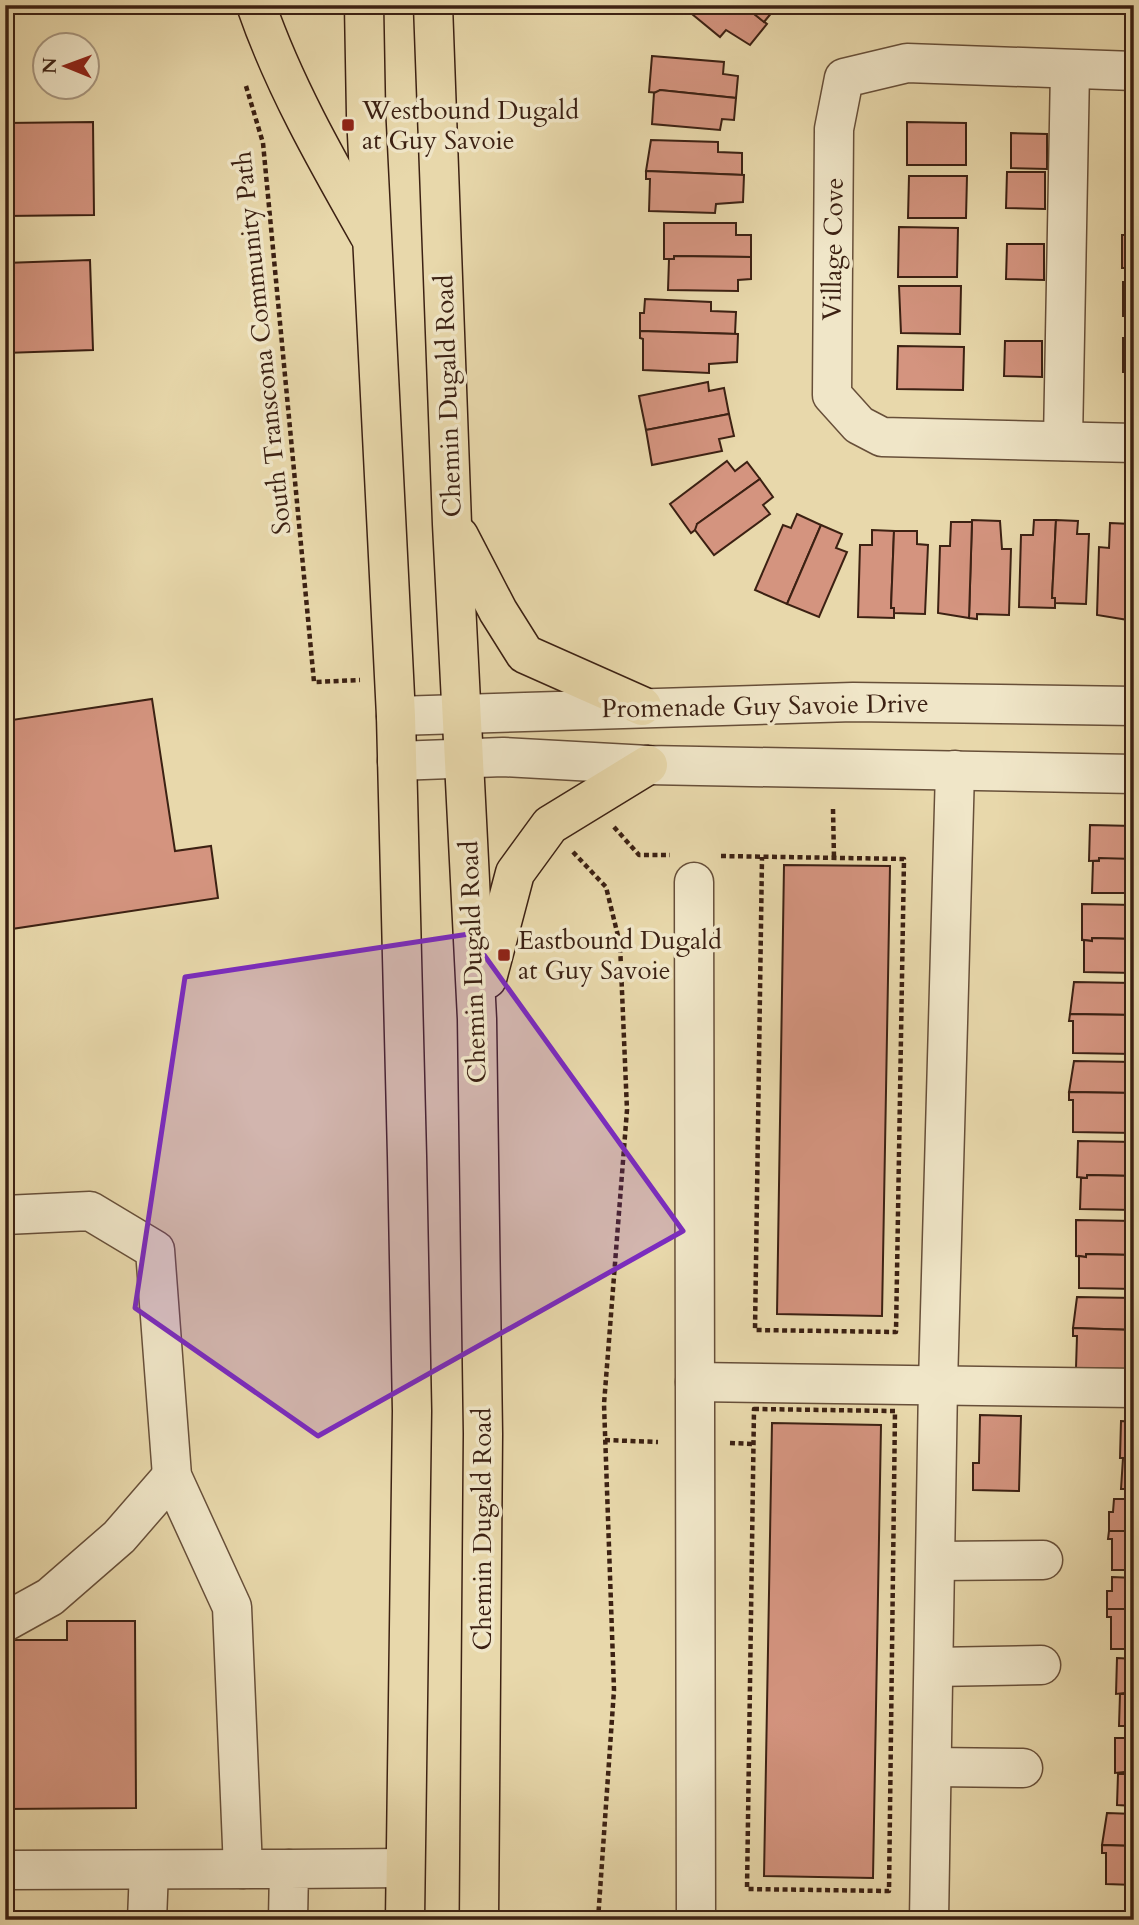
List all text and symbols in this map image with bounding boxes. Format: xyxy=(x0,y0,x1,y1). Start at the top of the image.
north arrow xyxy=(32,32,102,102)
text: N xyxy=(37,57,63,74)
place label: Westbound Dugald at Guy Savoie xyxy=(361,93,579,158)
marker: Westbound Dugald at Guy Savoie xyxy=(340,117,356,133)
street label: South Transcona Community Path xyxy=(224,150,300,536)
street label: Village Cove xyxy=(814,177,852,321)
street label: Chemin Dugald Road xyxy=(426,274,470,518)
street label: Promenade Guy Savoie Drive xyxy=(601,686,929,726)
street label: Chemin Dugald Road xyxy=(451,840,495,1084)
place label: Eastbound Dugald at Guy Savoie xyxy=(518,923,722,988)
marker: Eastbound Dugald at Guy Savoie xyxy=(496,947,512,963)
street label: Chemin Dugald Road xyxy=(465,1407,500,1650)

